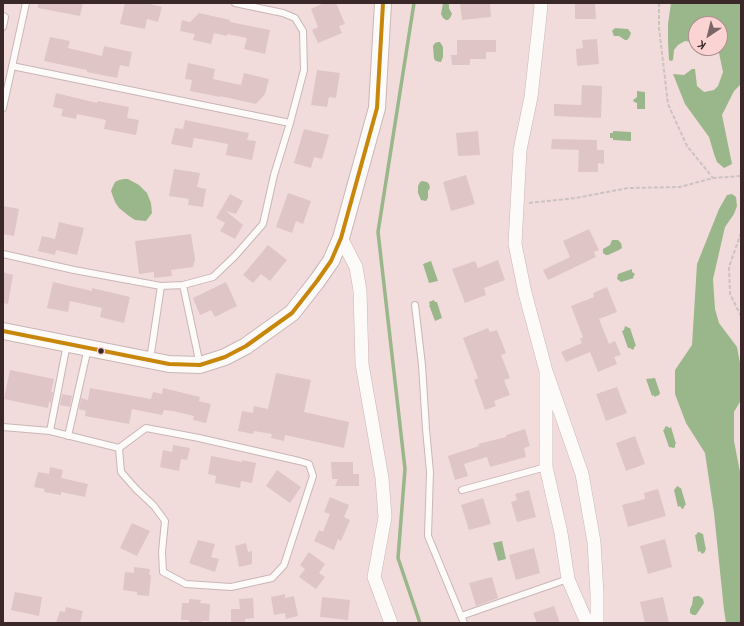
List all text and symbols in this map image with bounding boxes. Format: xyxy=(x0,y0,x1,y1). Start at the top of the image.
north arrow xyxy=(688,16,728,56)
text: K xyxy=(695,37,709,53)
unlabelled marker xyxy=(96,346,106,356)

